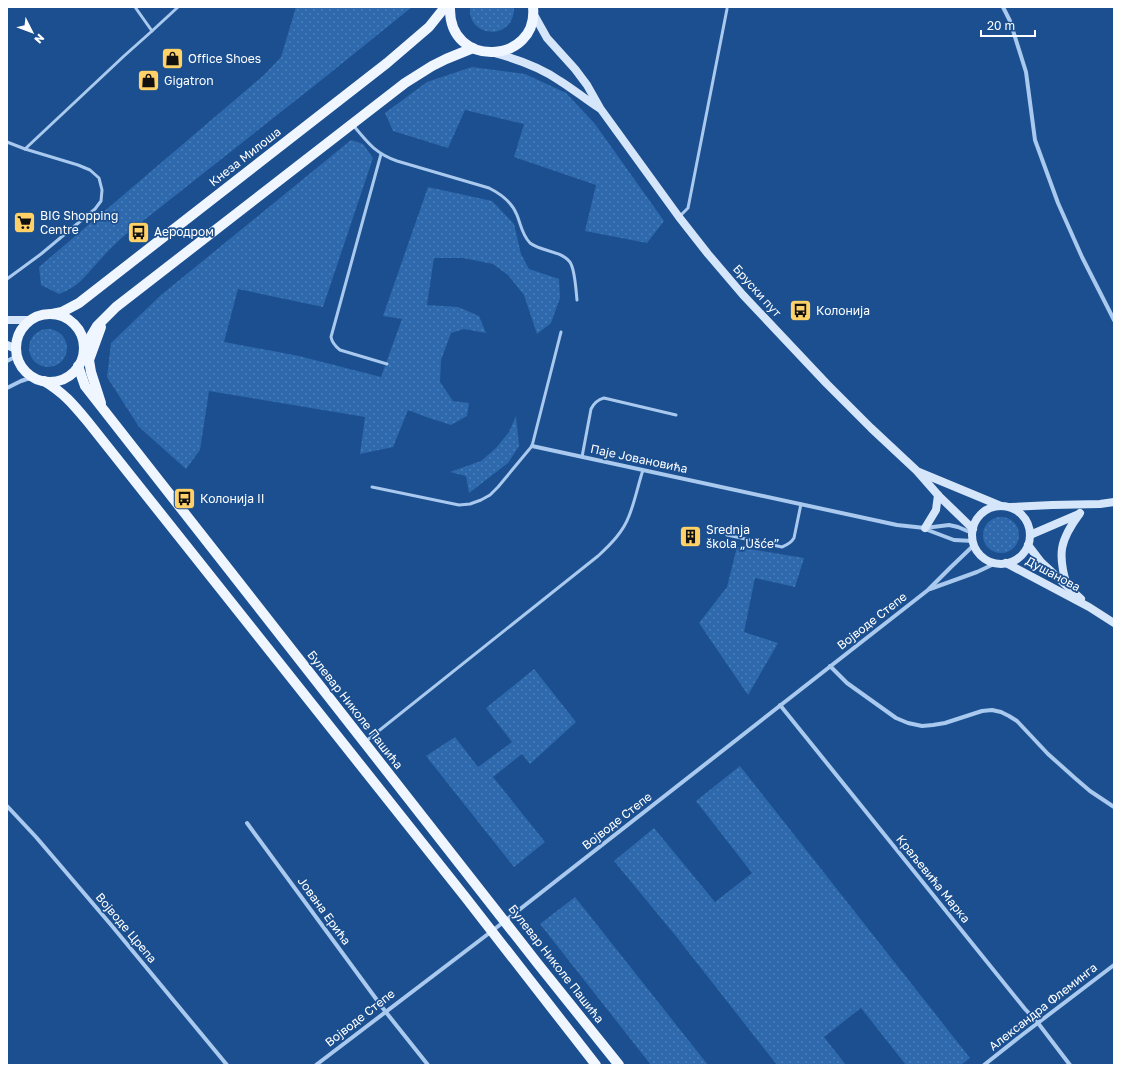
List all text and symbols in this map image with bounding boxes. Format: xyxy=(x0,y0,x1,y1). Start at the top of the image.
north arrow xyxy=(12,12,52,52)
scale bar xyxy=(981,12,1035,38)
text: 20 m xyxy=(987,18,1015,33)
text: N xyxy=(32,32,47,46)
shop icon: Office Shoes xyxy=(159,46,185,72)
place label: Office Shoes xyxy=(188,51,261,66)
shop icon: Gigatron xyxy=(135,68,161,94)
place label: Gigatron xyxy=(164,73,214,88)
street label: Кнеза Милоша xyxy=(206,124,284,189)
place label: BIG Shopping Centre xyxy=(40,208,118,237)
supermarket icon: BIG Shopping Centre xyxy=(12,210,38,236)
bus stop icon: Аеродром xyxy=(125,219,151,245)
place label: Аеродром xyxy=(154,224,214,239)
street label: Бруски пут xyxy=(730,261,785,320)
bus stop icon: Колонија xyxy=(787,298,813,324)
place label: Колонија xyxy=(816,303,870,318)
street label: Паје Јовановића xyxy=(589,441,689,476)
bus stop icon: Колонија II xyxy=(172,486,198,512)
place label: Колонија II xyxy=(200,491,265,506)
place label: Srednja škola „Ušće” xyxy=(706,522,780,551)
building icon: Srednja škola „Ušće” xyxy=(677,524,703,550)
street label: Душанова xyxy=(1023,553,1083,594)
street label: Војводе Степе xyxy=(834,589,910,653)
street label: Булевар Николе Пашића xyxy=(304,647,406,772)
street label: Војводе Степе xyxy=(579,789,655,853)
street label: Краљевића Марка xyxy=(893,832,974,926)
street label: Јована Ерића xyxy=(295,874,354,948)
street label: Војводе Црепа xyxy=(93,890,160,966)
street label: Булевар Николе Пашића xyxy=(505,901,607,1026)
street label: Александра Флеминга xyxy=(986,960,1100,1054)
street label: Војводе Степе xyxy=(322,986,398,1050)

